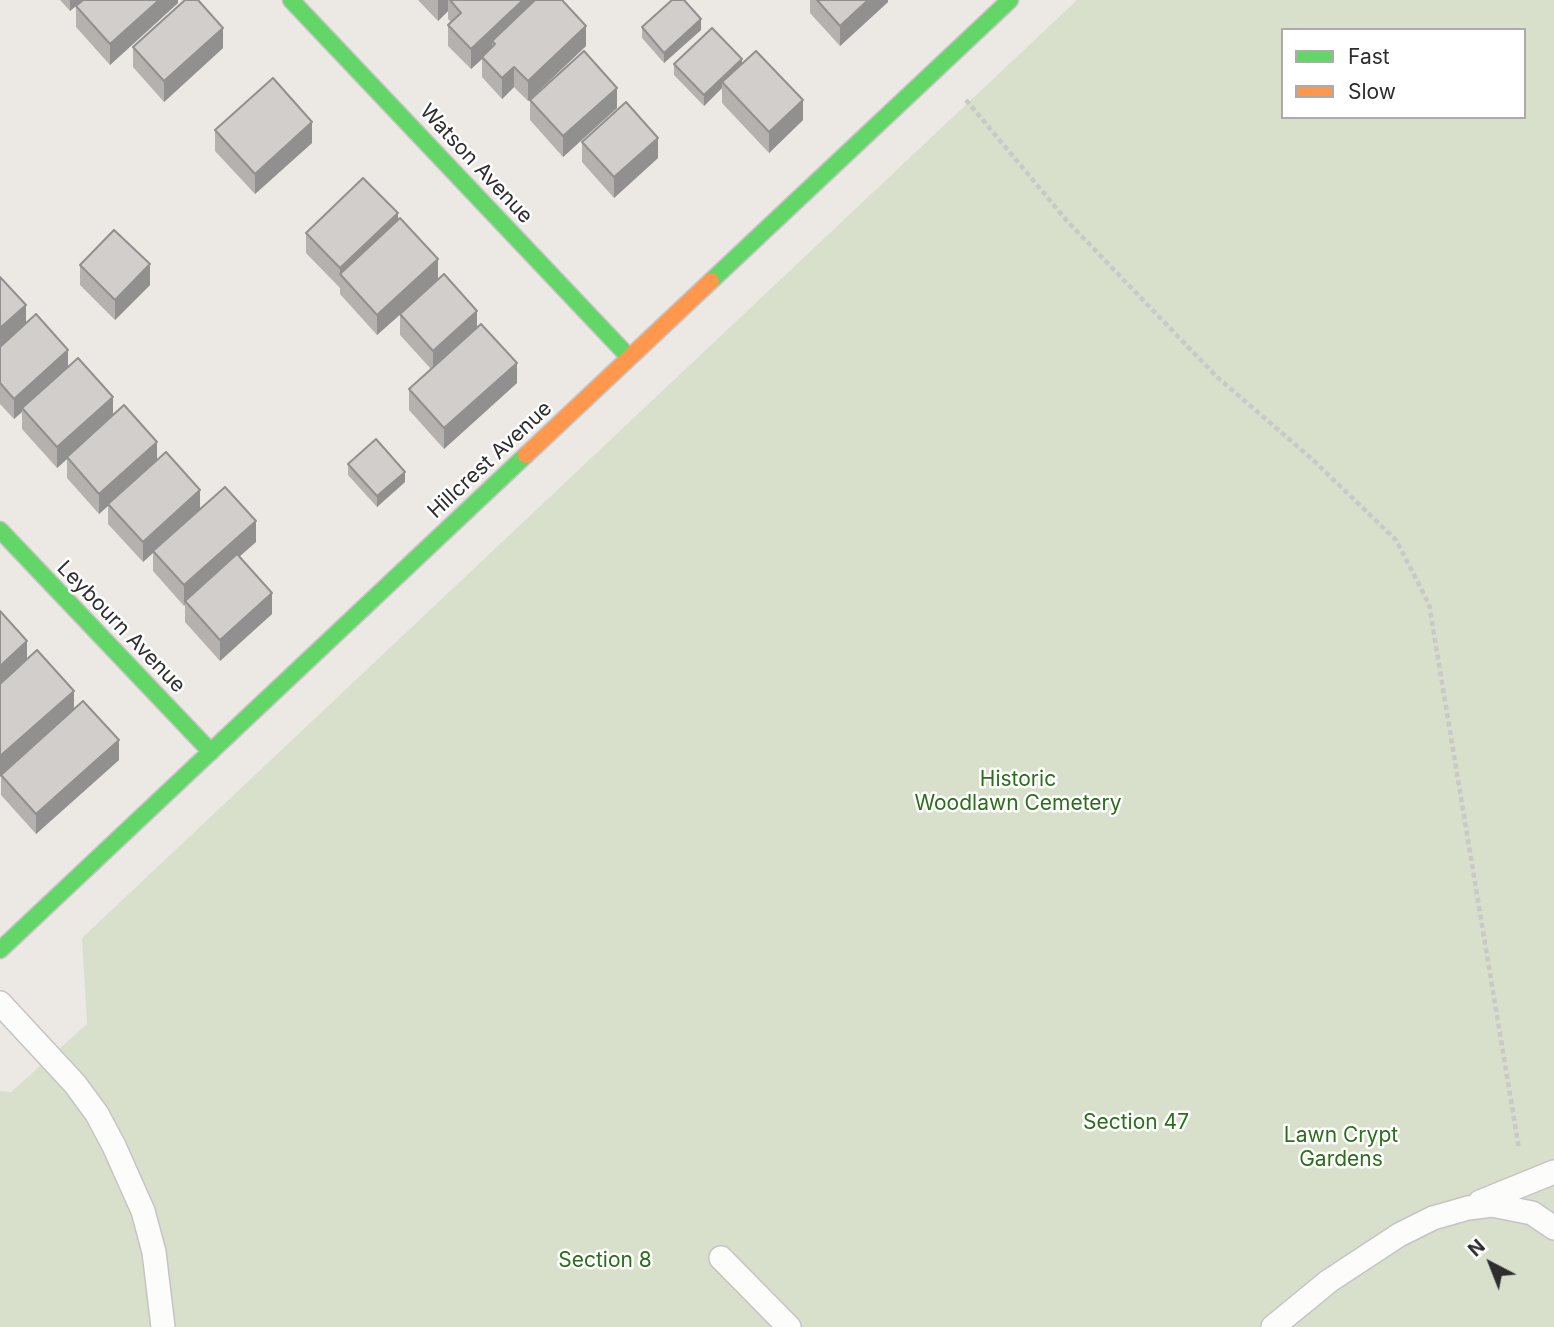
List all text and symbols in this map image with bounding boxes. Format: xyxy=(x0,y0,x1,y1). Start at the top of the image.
legend xyxy=(1281,28,1526,119)
text: Fast xyxy=(1348,44,1390,69)
text: Slow xyxy=(1348,79,1396,104)
street label: Watson Avenue xyxy=(414,99,538,229)
street label: Hillcrest Avenue xyxy=(423,396,557,524)
street label: Leybourn Avenue xyxy=(52,556,190,698)
park label: Historic Woodlawn Cemetery xyxy=(914,767,1122,817)
park label: Section 47 xyxy=(1083,1110,1189,1136)
park label: Lawn Crypt Gardens xyxy=(1284,1123,1398,1173)
north arrow xyxy=(1456,1229,1526,1299)
text: N xyxy=(1464,1235,1490,1261)
park label: Section 8 xyxy=(558,1248,652,1274)

